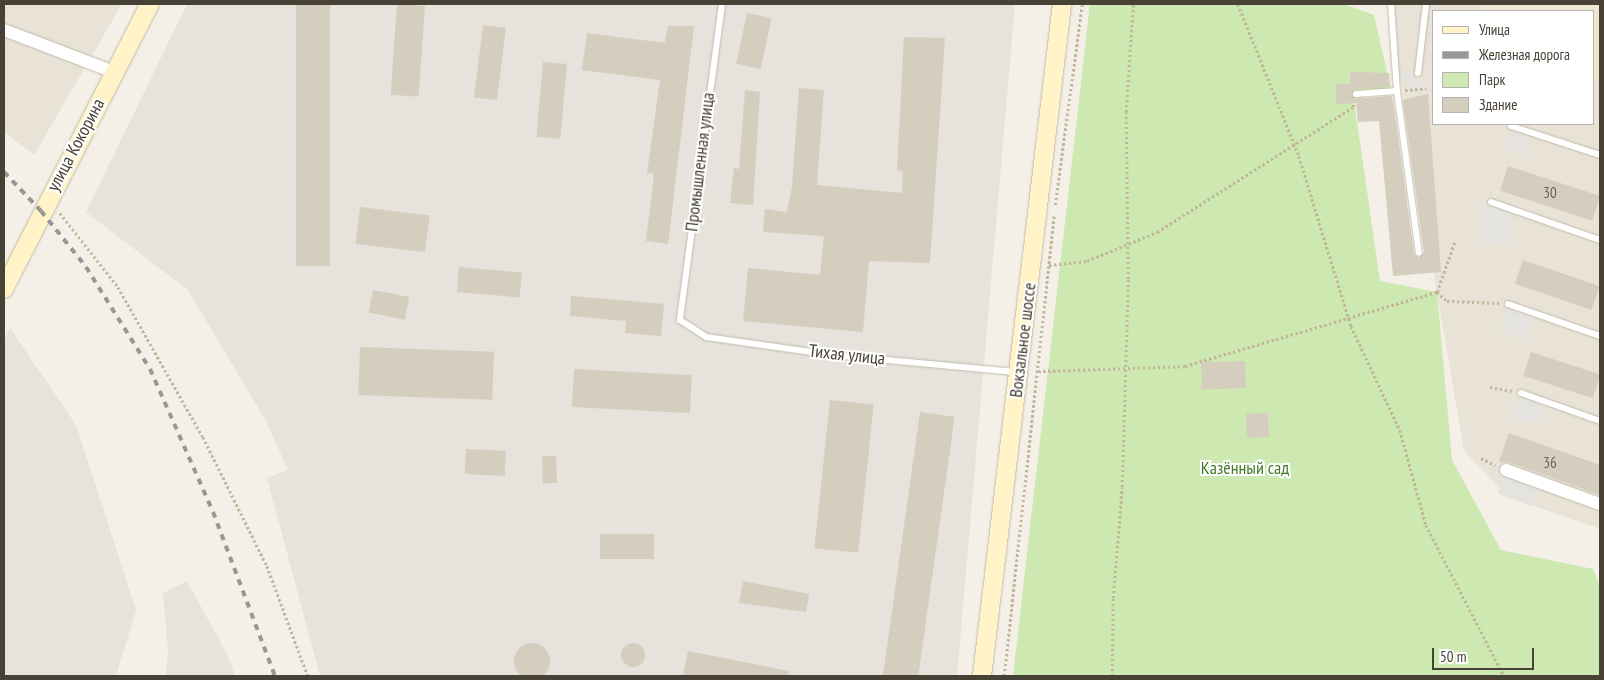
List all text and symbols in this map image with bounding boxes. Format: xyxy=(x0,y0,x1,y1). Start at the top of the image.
legend xyxy=(1432,10,1594,125)
text: Улица xyxy=(1479,20,1510,39)
text: Железная дорога xyxy=(1479,45,1570,64)
text: Парк xyxy=(1479,70,1505,89)
street label: Промышленная улица xyxy=(681,91,719,233)
street label: улица Кокорина xyxy=(43,95,109,195)
text: Здание xyxy=(1479,95,1517,114)
house number: 30 xyxy=(1543,184,1557,202)
street label: Вокзальное шоссе xyxy=(1005,281,1041,399)
street label: Тихая улица xyxy=(808,340,886,370)
house number: 36 xyxy=(1543,454,1557,472)
park label: Казённый сад xyxy=(1201,457,1289,479)
scale bar xyxy=(1434,638,1536,670)
text: 50 m xyxy=(1440,647,1466,666)

